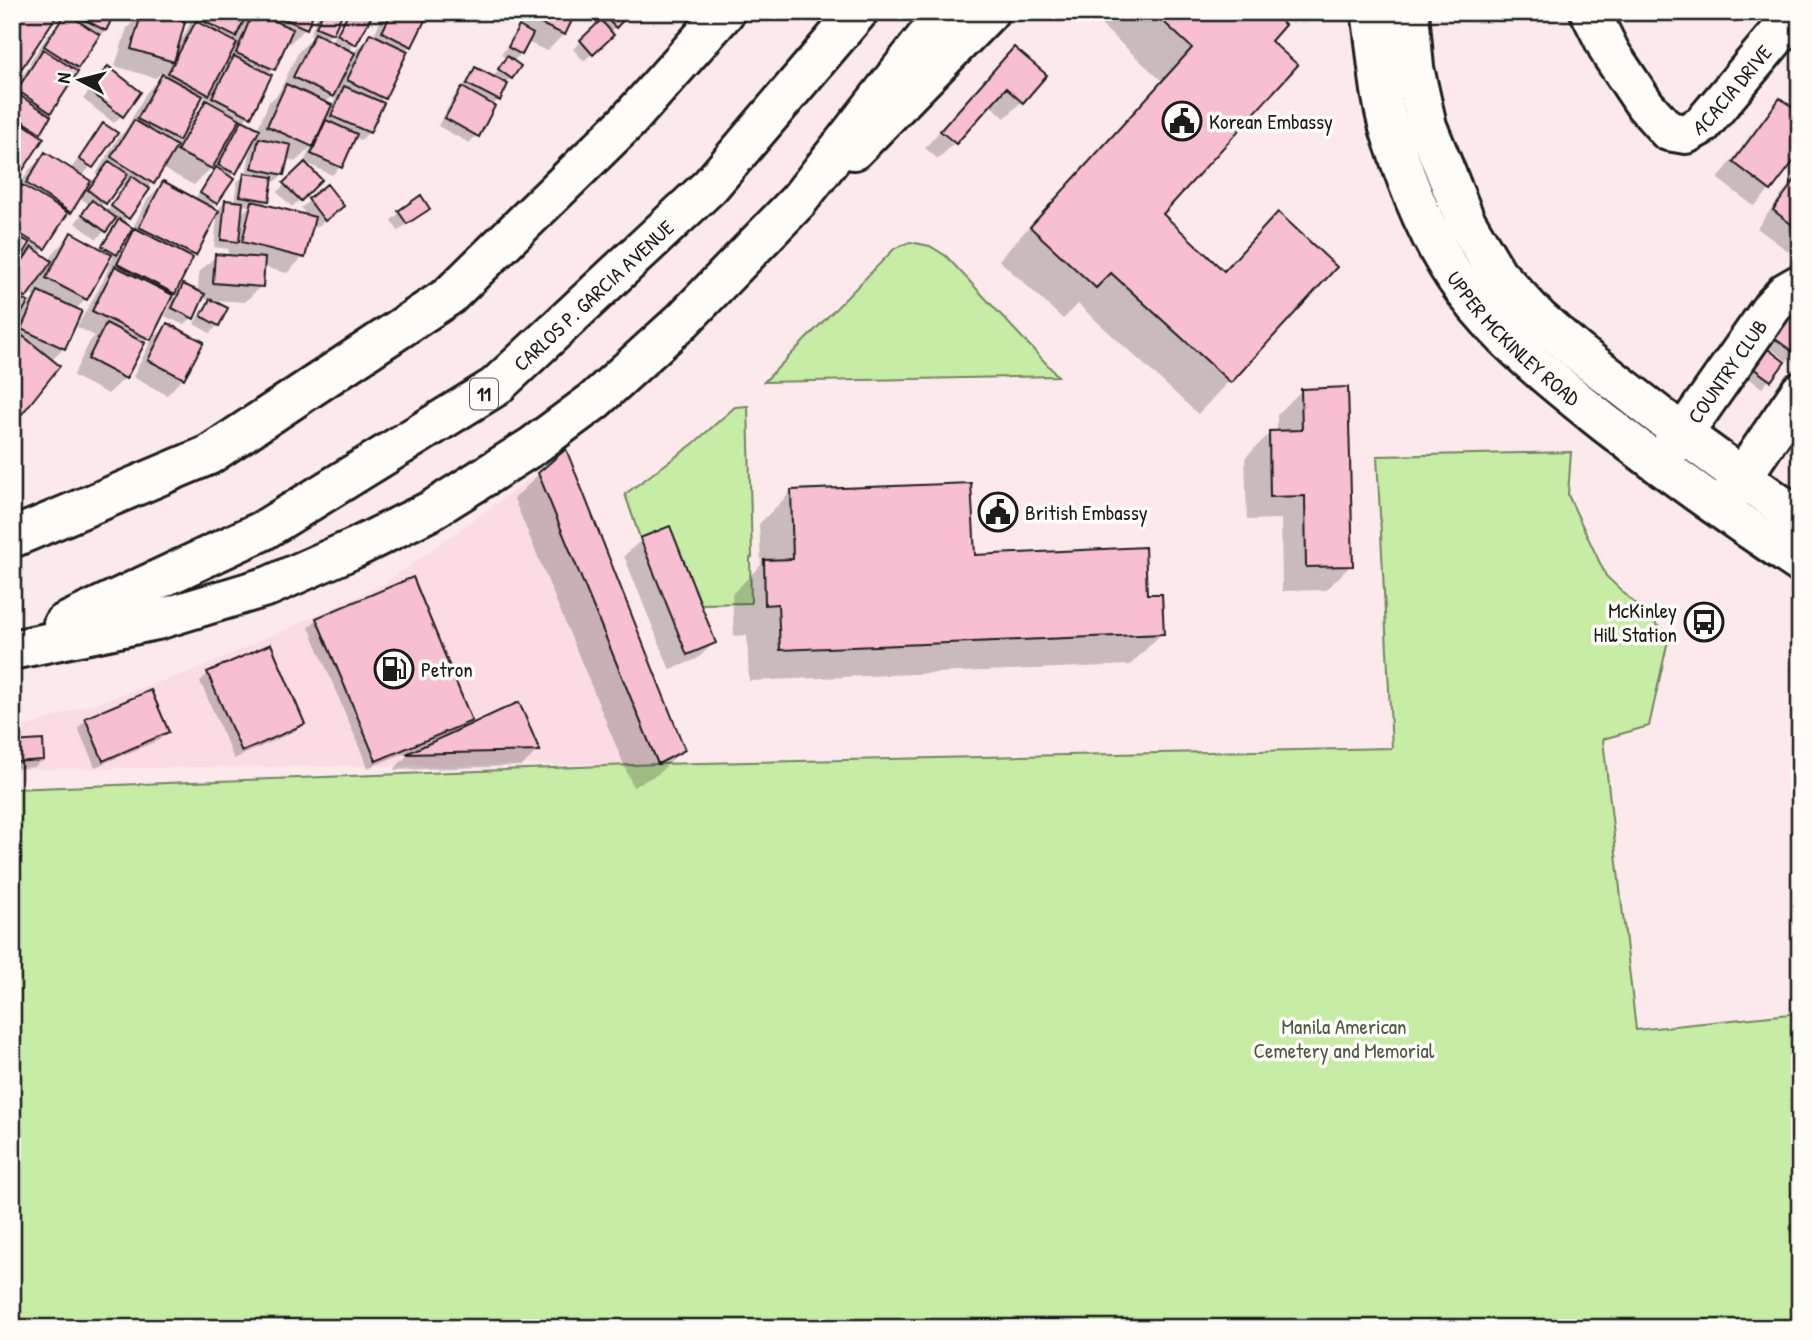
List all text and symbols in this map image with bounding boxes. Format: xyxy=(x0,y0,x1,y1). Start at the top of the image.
street label: ACACIA DRIVE xyxy=(1688,38,1778,142)
north arrow xyxy=(46,46,116,116)
text: N xyxy=(50,71,77,85)
public building icon: Korean Embassy xyxy=(1161,100,1203,142)
place label: Korean Embassy xyxy=(1209,107,1333,136)
street label: CARLOS P. GARCIA AVENUE xyxy=(507,213,680,377)
street label: UPPER MCKINLEY ROAD xyxy=(1440,265,1586,412)
street label: COUNTRY CLUB xyxy=(1680,313,1774,429)
road number: 11 xyxy=(470,378,498,410)
public building icon: British Embassy xyxy=(977,491,1019,533)
place label: British Embassy xyxy=(1025,498,1148,527)
place label: McKinley Hill Station xyxy=(1594,596,1677,649)
bus stop icon: McKinley Hill Station xyxy=(1683,601,1725,643)
fuel station icon: Petron xyxy=(373,648,415,690)
place label: Petron xyxy=(421,655,473,684)
park label: Manila American Cemetery and Memorial xyxy=(1254,1012,1435,1065)

